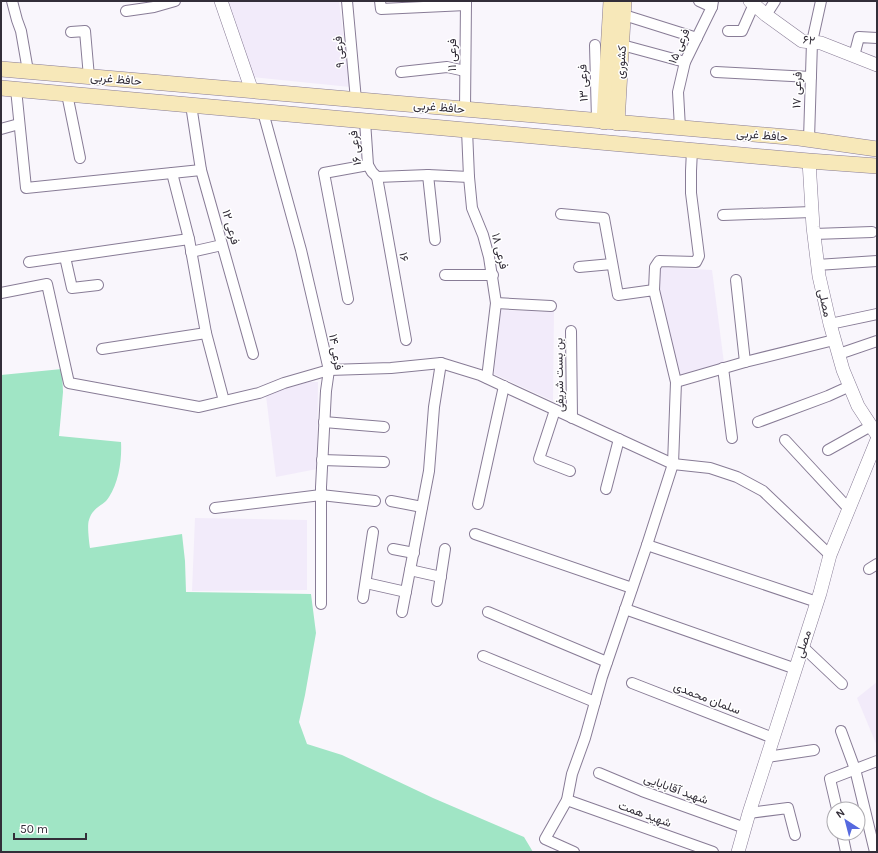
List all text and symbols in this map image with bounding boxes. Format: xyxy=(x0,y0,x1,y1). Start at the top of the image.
street label: فرعی ۱۵ xyxy=(665,26,694,66)
street label: ۶۲ xyxy=(802,32,816,48)
street label: فرعی ۹ xyxy=(331,35,348,68)
street label: فرعی ۱۱ xyxy=(445,38,460,72)
street label: کشوری xyxy=(613,45,630,79)
street label: فرعی ۱۳ xyxy=(575,64,592,102)
street label: حافظ غربی xyxy=(90,70,142,89)
street label: فرعی ۱۷ xyxy=(789,71,806,109)
street label: حافظ غربی xyxy=(413,98,465,117)
street label: حافظ غربی xyxy=(736,126,788,145)
street label: فرعی ۱۶ xyxy=(346,129,365,166)
street label: فرعی ۱۲ xyxy=(218,208,243,246)
street label: فرعی ۱۸ xyxy=(488,232,511,271)
street label: ۱۶ xyxy=(396,251,412,263)
street label: مصلی xyxy=(814,288,835,319)
street label: فرعی ۱۴ xyxy=(325,333,346,371)
street label: بن بست شریفی xyxy=(551,338,568,412)
street label: مصلی xyxy=(792,628,815,660)
street label: سلمان محمدی xyxy=(671,679,742,718)
street label: شهید آقابابایی xyxy=(642,771,710,808)
street label: شهید همت xyxy=(616,798,673,831)
north arrow xyxy=(826,801,866,841)
text: N xyxy=(833,806,847,821)
scale bar xyxy=(14,815,86,841)
text: 50 m xyxy=(20,822,48,836)

